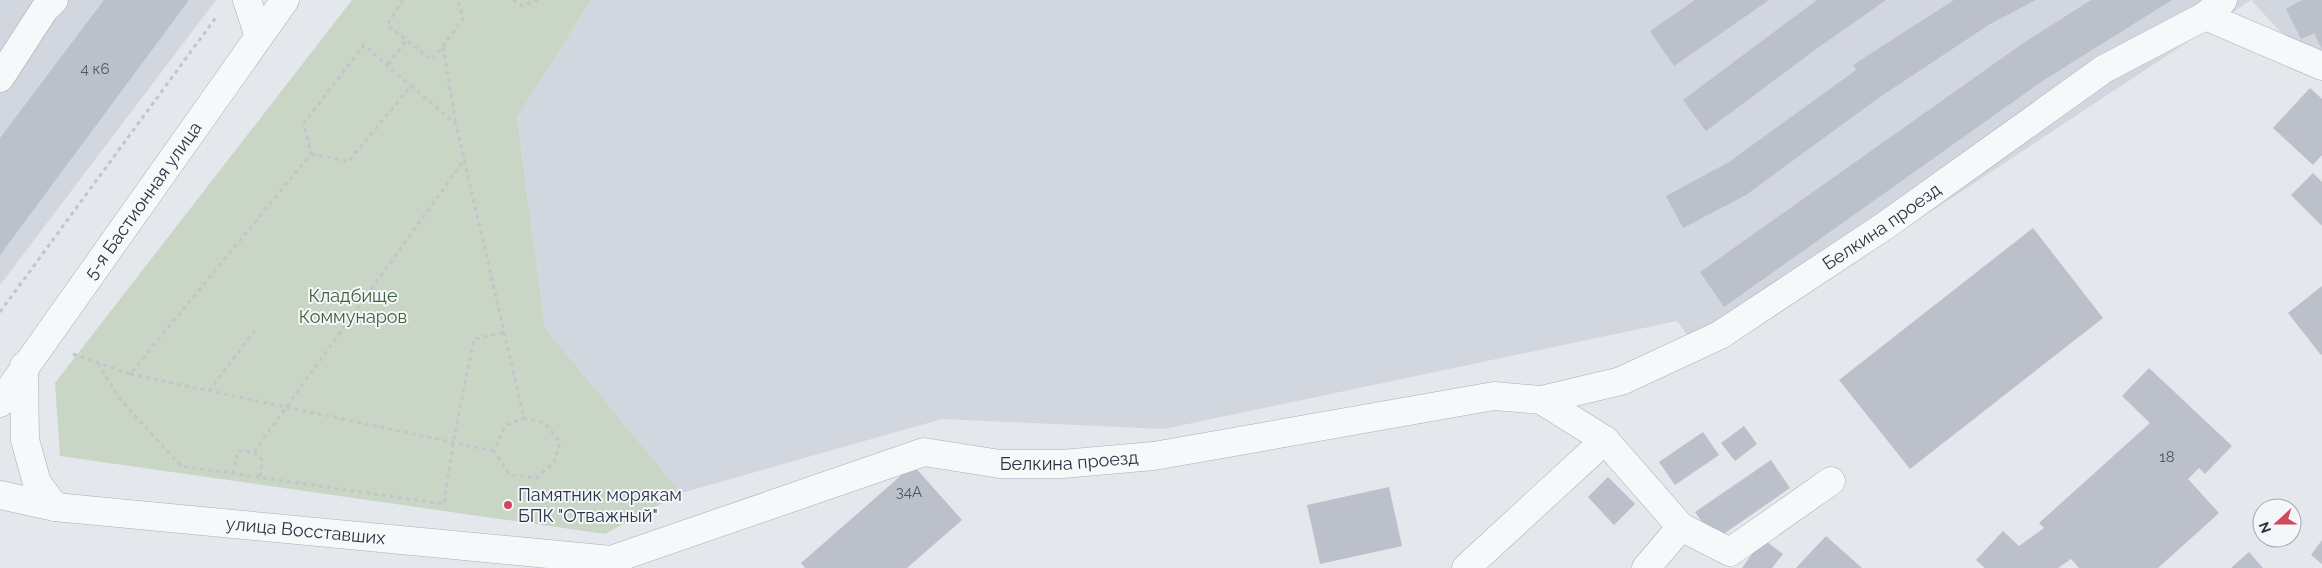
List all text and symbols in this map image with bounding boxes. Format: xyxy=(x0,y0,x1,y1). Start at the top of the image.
house number: 4 к6 xyxy=(81,60,109,78)
street label: 5-я Бастионная улица xyxy=(80,117,206,283)
street label: Белкина проезд xyxy=(1818,178,1945,274)
park label: Кладбище Коммунаров xyxy=(299,285,407,327)
street label: Белкина проезд xyxy=(1000,446,1139,474)
house number: 18 xyxy=(2159,448,2175,466)
house number: 34А xyxy=(896,483,922,501)
place label: Памятник морякам БПК "Отважный" xyxy=(518,484,682,526)
north arrow xyxy=(2252,498,2302,548)
marker: Памятник морякам БПК "Отважный" xyxy=(502,499,514,511)
street label: улица Восставших xyxy=(225,512,386,548)
text: N xyxy=(2255,520,2274,536)

